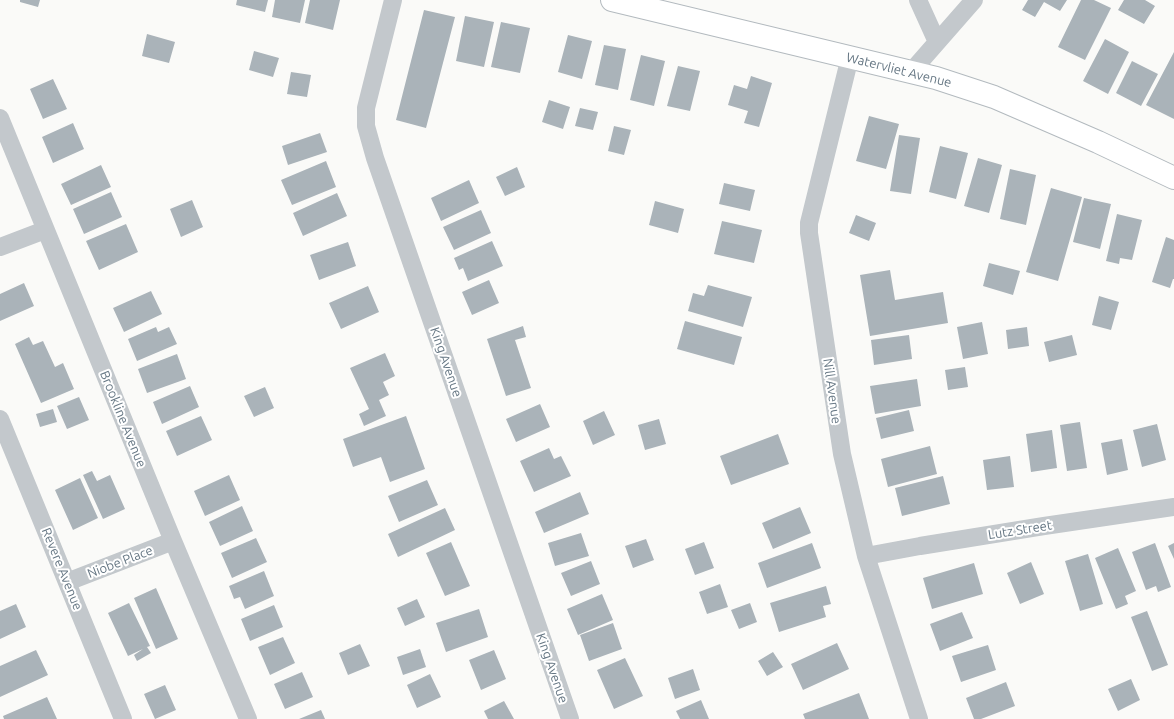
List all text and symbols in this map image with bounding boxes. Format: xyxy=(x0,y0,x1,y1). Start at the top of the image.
street label: Watervliet Avenue xyxy=(845,49,953,91)
street label: King Avenue xyxy=(427,325,465,399)
street label: Nill Avenue xyxy=(820,357,844,425)
street label: Brookline Avenue xyxy=(96,368,150,470)
street label: Lutz Street xyxy=(987,517,1053,543)
street label: Revere Avenue xyxy=(38,525,86,613)
street label: Niobe Place xyxy=(85,542,155,582)
street label: King Avenue xyxy=(533,631,571,705)

